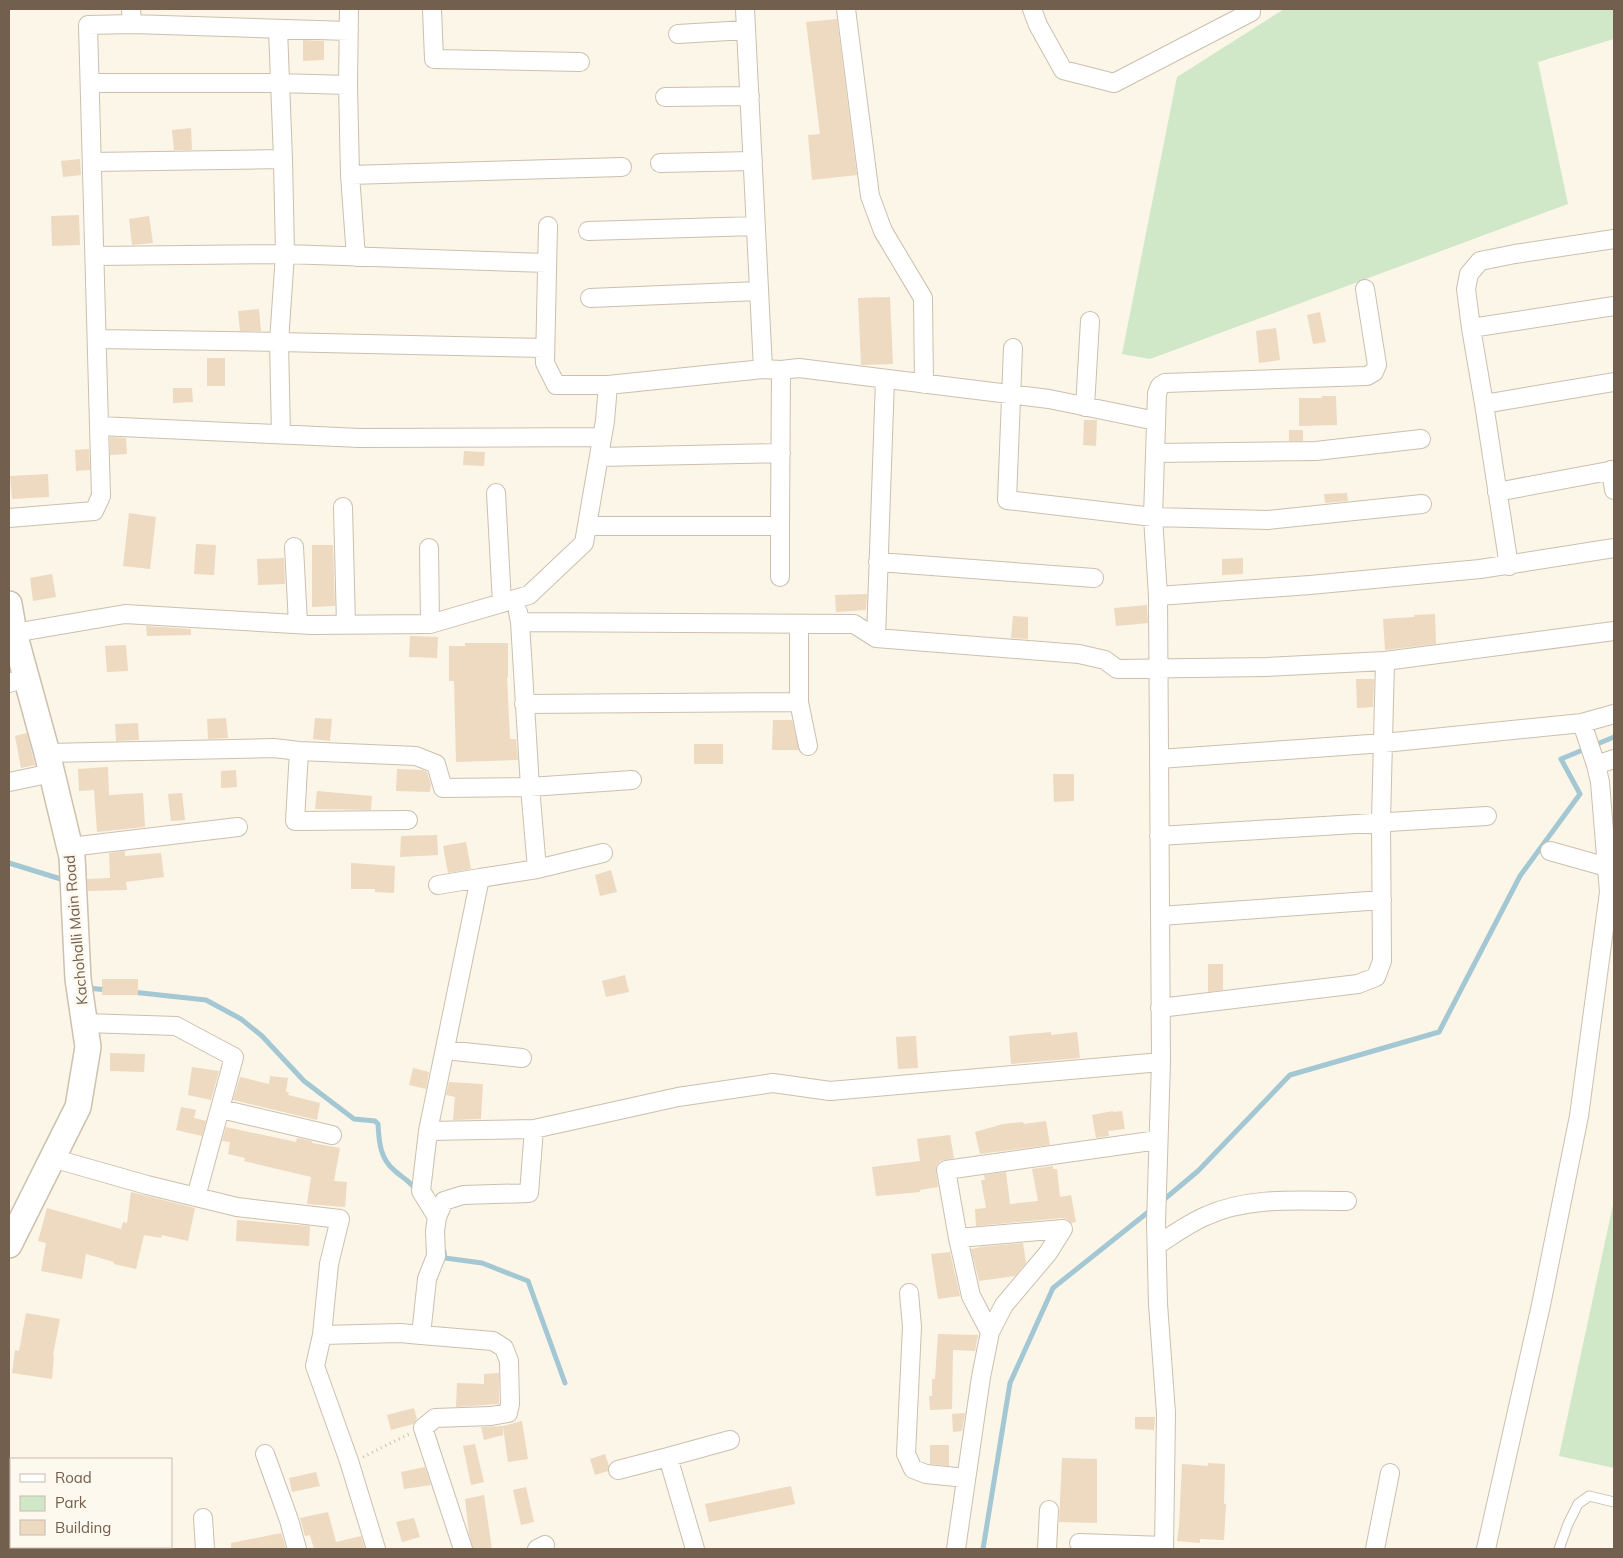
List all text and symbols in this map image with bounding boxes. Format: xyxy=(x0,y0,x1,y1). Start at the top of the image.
street label: Kachohalli Main Road xyxy=(59,854,92,1006)
legend xyxy=(10,1458,172,1548)
text: Road xyxy=(55,1468,92,1487)
text: Park xyxy=(55,1493,87,1512)
text: Building xyxy=(55,1518,111,1537)

